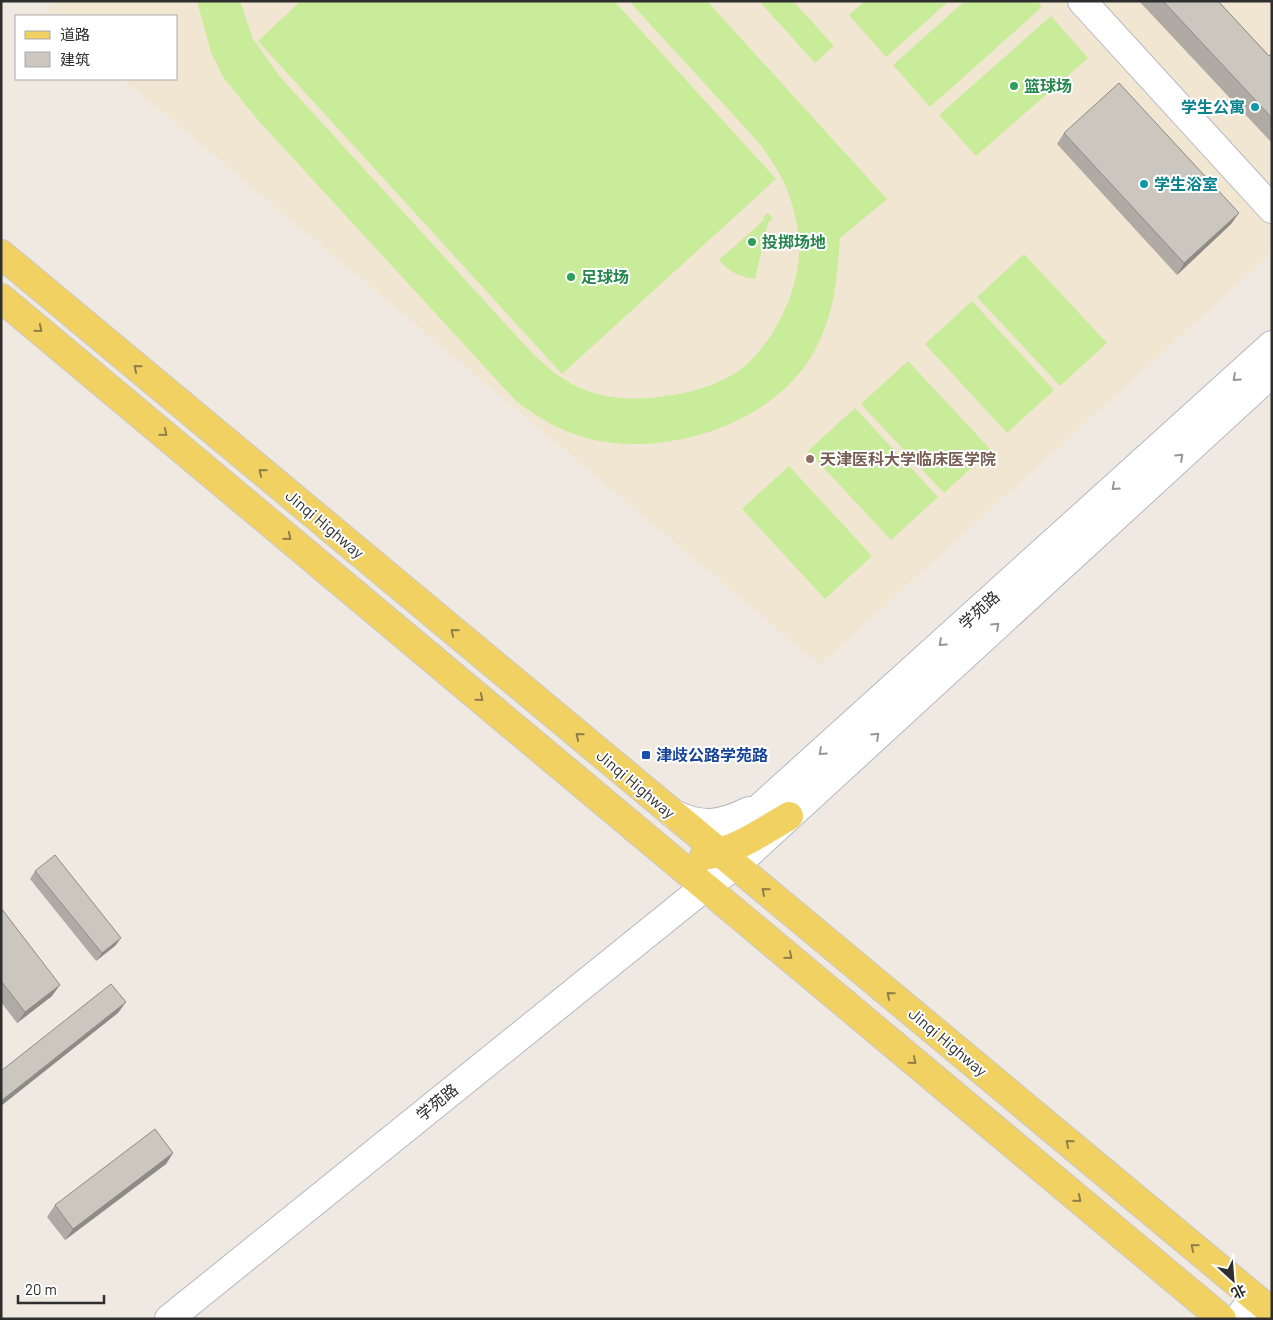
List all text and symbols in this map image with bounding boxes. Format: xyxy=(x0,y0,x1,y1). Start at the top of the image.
legend xyxy=(15,15,178,80)
text: 道路 xyxy=(60,25,90,43)
text: 建筑 xyxy=(60,50,90,68)
place label: 篮球场 xyxy=(1024,76,1072,95)
marker: 篮球场 xyxy=(1008,80,1020,92)
place label: 学生公寓 xyxy=(1181,97,1245,116)
marker: 学生公寓 xyxy=(1249,101,1261,113)
place label: 学生浴室 xyxy=(1154,174,1218,193)
marker: 学生浴室 xyxy=(1138,178,1150,190)
place label: 投掷场地 xyxy=(762,232,826,251)
marker: 投掷场地 xyxy=(746,236,758,248)
place label: 足球场 xyxy=(581,267,629,286)
marker: 足球场 xyxy=(565,271,577,283)
one-way arrow xyxy=(33,323,42,332)
one-way arrow xyxy=(134,364,143,373)
one-way arrow xyxy=(1232,372,1241,381)
one-way arrow xyxy=(158,427,167,435)
place label: 天津医科大学临床医学院 xyxy=(820,449,996,468)
marker: 天津医科大学临床医学院 xyxy=(804,453,816,465)
one-way arrow xyxy=(1175,454,1184,463)
one-way arrow xyxy=(259,469,268,477)
one-way arrow xyxy=(1111,481,1120,490)
street label: Jinqi Highway xyxy=(282,485,369,562)
one-way arrow xyxy=(283,531,292,540)
street label: 学苑路 xyxy=(954,587,1003,633)
one-way arrow xyxy=(990,623,999,632)
one-way arrow xyxy=(451,629,460,638)
one-way arrow xyxy=(939,637,948,646)
one-way arrow xyxy=(474,692,483,700)
one-way arrow xyxy=(575,733,584,742)
one-way arrow xyxy=(871,733,880,742)
street label: Jinqi Highway xyxy=(593,745,680,822)
place label: 津歧公路学苑路 xyxy=(656,745,768,764)
one-way arrow xyxy=(818,746,827,755)
marker: 津歧公路学苑路 xyxy=(640,749,652,761)
one-way arrow xyxy=(762,888,771,896)
one-way arrow xyxy=(783,951,792,959)
one-way arrow xyxy=(887,992,896,1000)
street label: Jinqi Highway xyxy=(905,1003,992,1080)
one-way arrow xyxy=(907,1056,916,1064)
street label: 学苑路 xyxy=(412,1079,461,1124)
one-way arrow xyxy=(1066,1141,1075,1149)
one-way arrow xyxy=(1072,1194,1081,1202)
one-way arrow xyxy=(1191,1245,1200,1253)
north arrow xyxy=(1208,1255,1258,1305)
scale bar xyxy=(18,1272,104,1304)
text: 20 m xyxy=(25,1280,57,1298)
text: 北 xyxy=(1229,1281,1249,1303)

